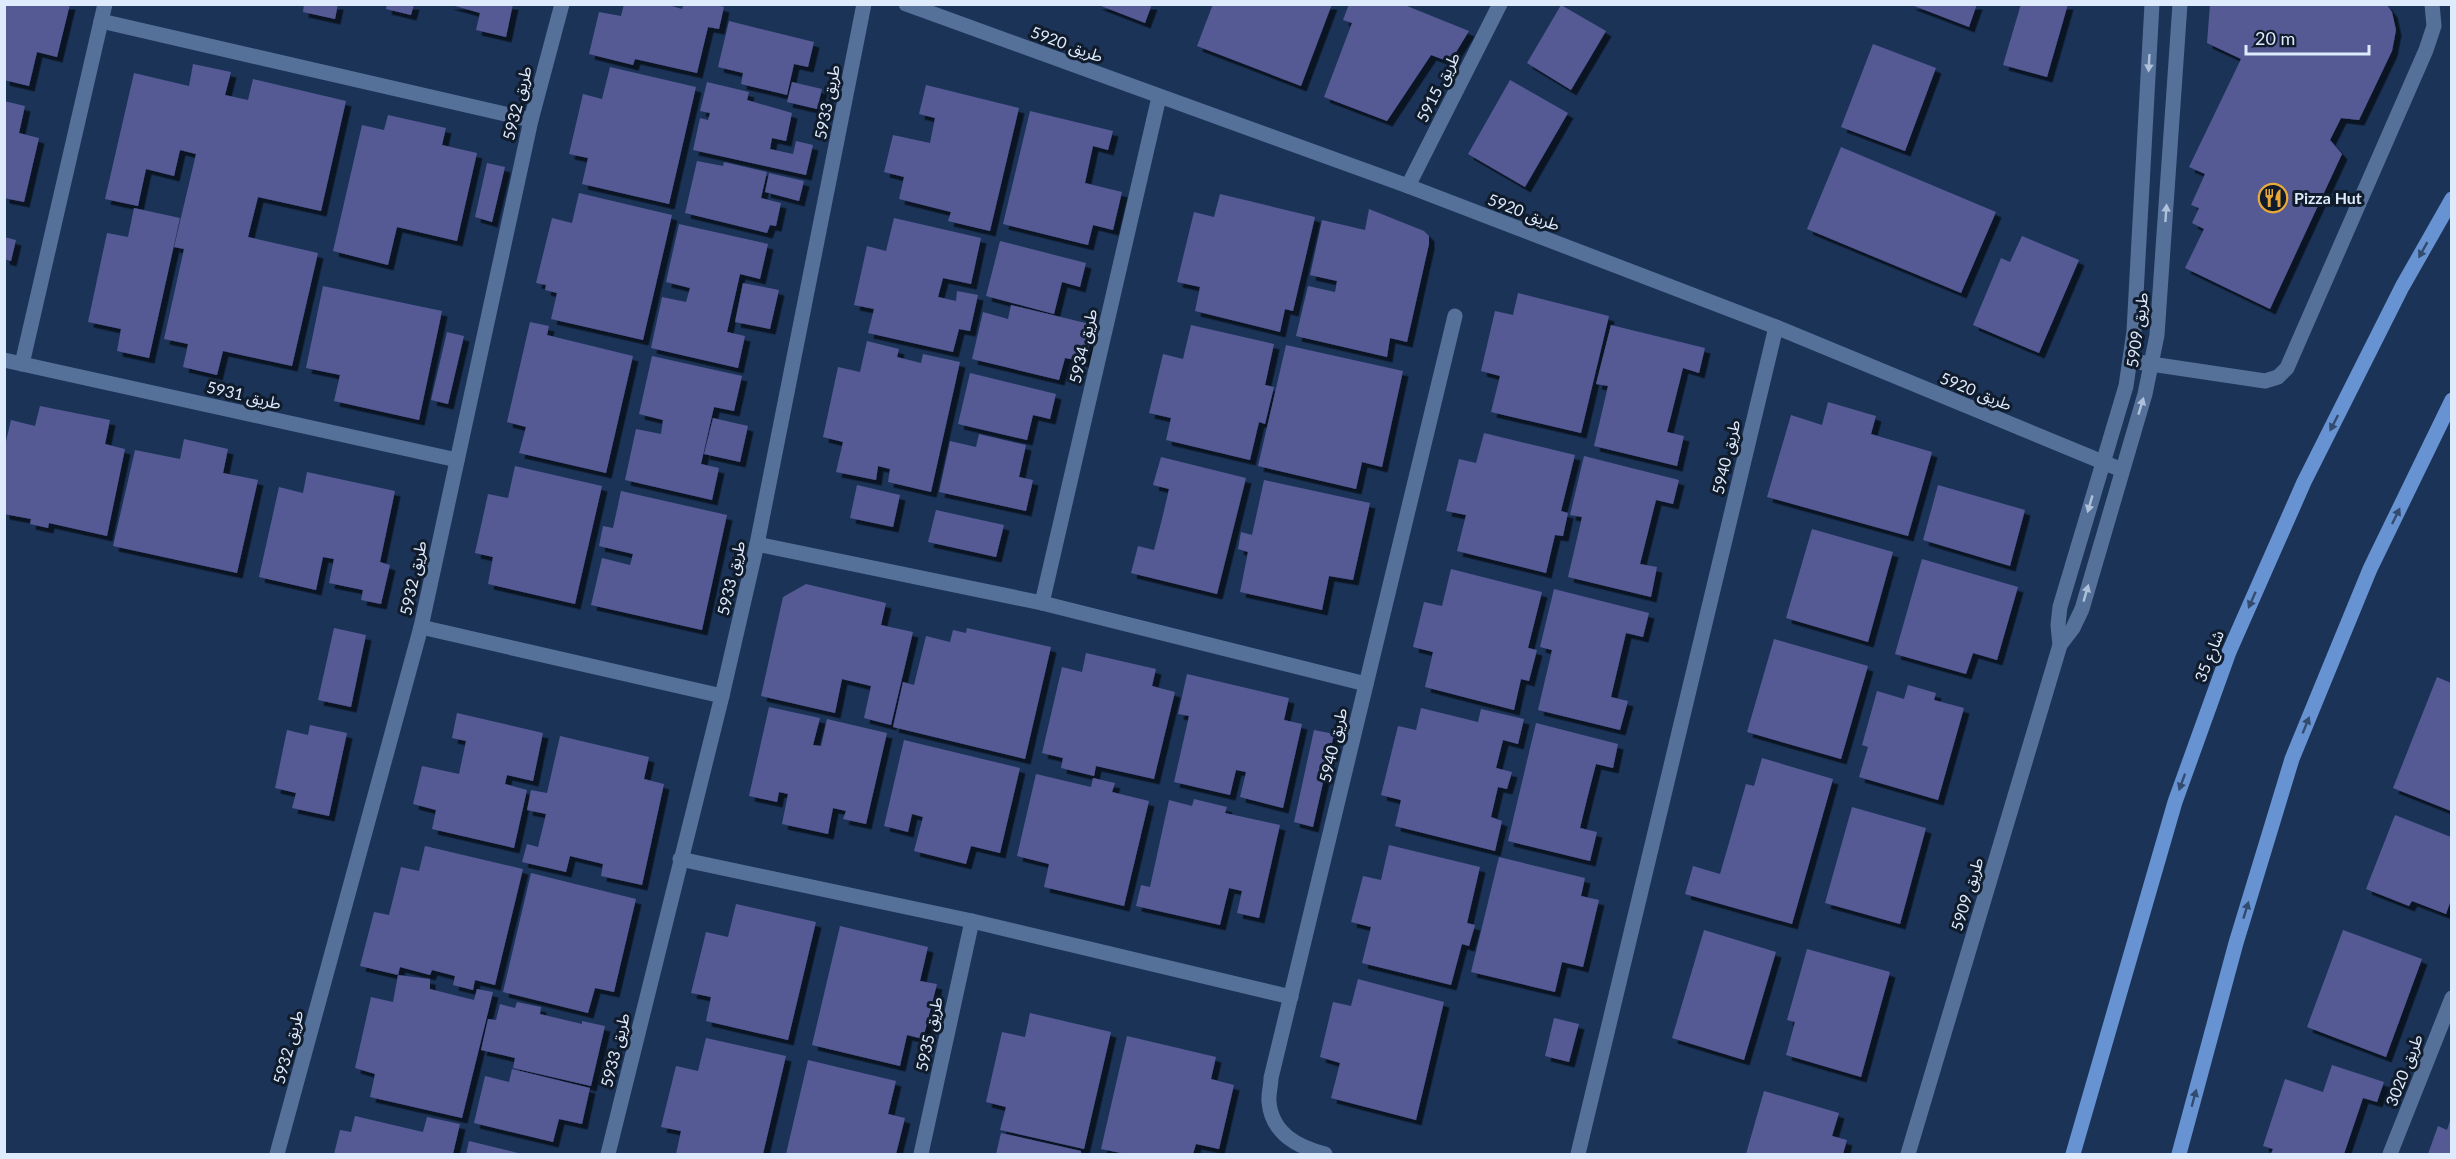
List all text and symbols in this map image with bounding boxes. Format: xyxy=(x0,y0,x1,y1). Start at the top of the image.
scale bar xyxy=(2246,18,2369,56)
street label: طريق 5920 xyxy=(1028,22,1106,67)
text: 20 m xyxy=(2255,27,2295,49)
street label: طريق 5915 xyxy=(1412,49,1465,126)
one-way arrow xyxy=(2144,53,2153,72)
street label: طريق 5933 xyxy=(810,63,845,141)
street label: طريق 5932 xyxy=(498,64,537,142)
restaurant icon: Pizza Hut xyxy=(2257,182,2289,214)
place label: Pizza Hut xyxy=(2294,188,2362,207)
street label: طريق 5920 xyxy=(1485,189,1563,236)
one-way arrow xyxy=(2162,204,2171,223)
one-way arrow xyxy=(2418,242,2428,259)
street label: طريق 5909 xyxy=(2122,291,2153,369)
street label: طريق 5934 xyxy=(1065,307,1102,385)
street label: طريق 5920 xyxy=(1937,368,2015,415)
street label: طريق 5931 xyxy=(205,377,283,414)
one-way arrow xyxy=(2137,397,2146,415)
one-way arrow xyxy=(2329,414,2339,432)
street label: طريق 5940 xyxy=(1708,418,1745,496)
one-way arrow xyxy=(2085,495,2094,513)
one-way arrow xyxy=(2391,507,2400,524)
street label: طريق 5932 xyxy=(395,539,432,617)
street label: طريق 5933 xyxy=(713,539,750,617)
one-way arrow xyxy=(2082,584,2092,602)
one-way arrow xyxy=(2246,591,2256,609)
street label: شارع 35 xyxy=(2190,627,2231,686)
street label: طريق 5940 xyxy=(1315,706,1352,784)
one-way arrow xyxy=(2301,715,2311,733)
one-way arrow xyxy=(2177,773,2187,791)
street label: طريق 5909 xyxy=(1946,855,1989,933)
one-way arrow xyxy=(2242,901,2251,919)
street label: طريق 5935 xyxy=(911,995,948,1073)
street label: طريق 5932 xyxy=(269,1008,308,1086)
street label: طريق 5933 xyxy=(596,1011,635,1089)
street label: طريق 3020 xyxy=(2381,1031,2428,1109)
one-way arrow xyxy=(2190,1089,2200,1107)

